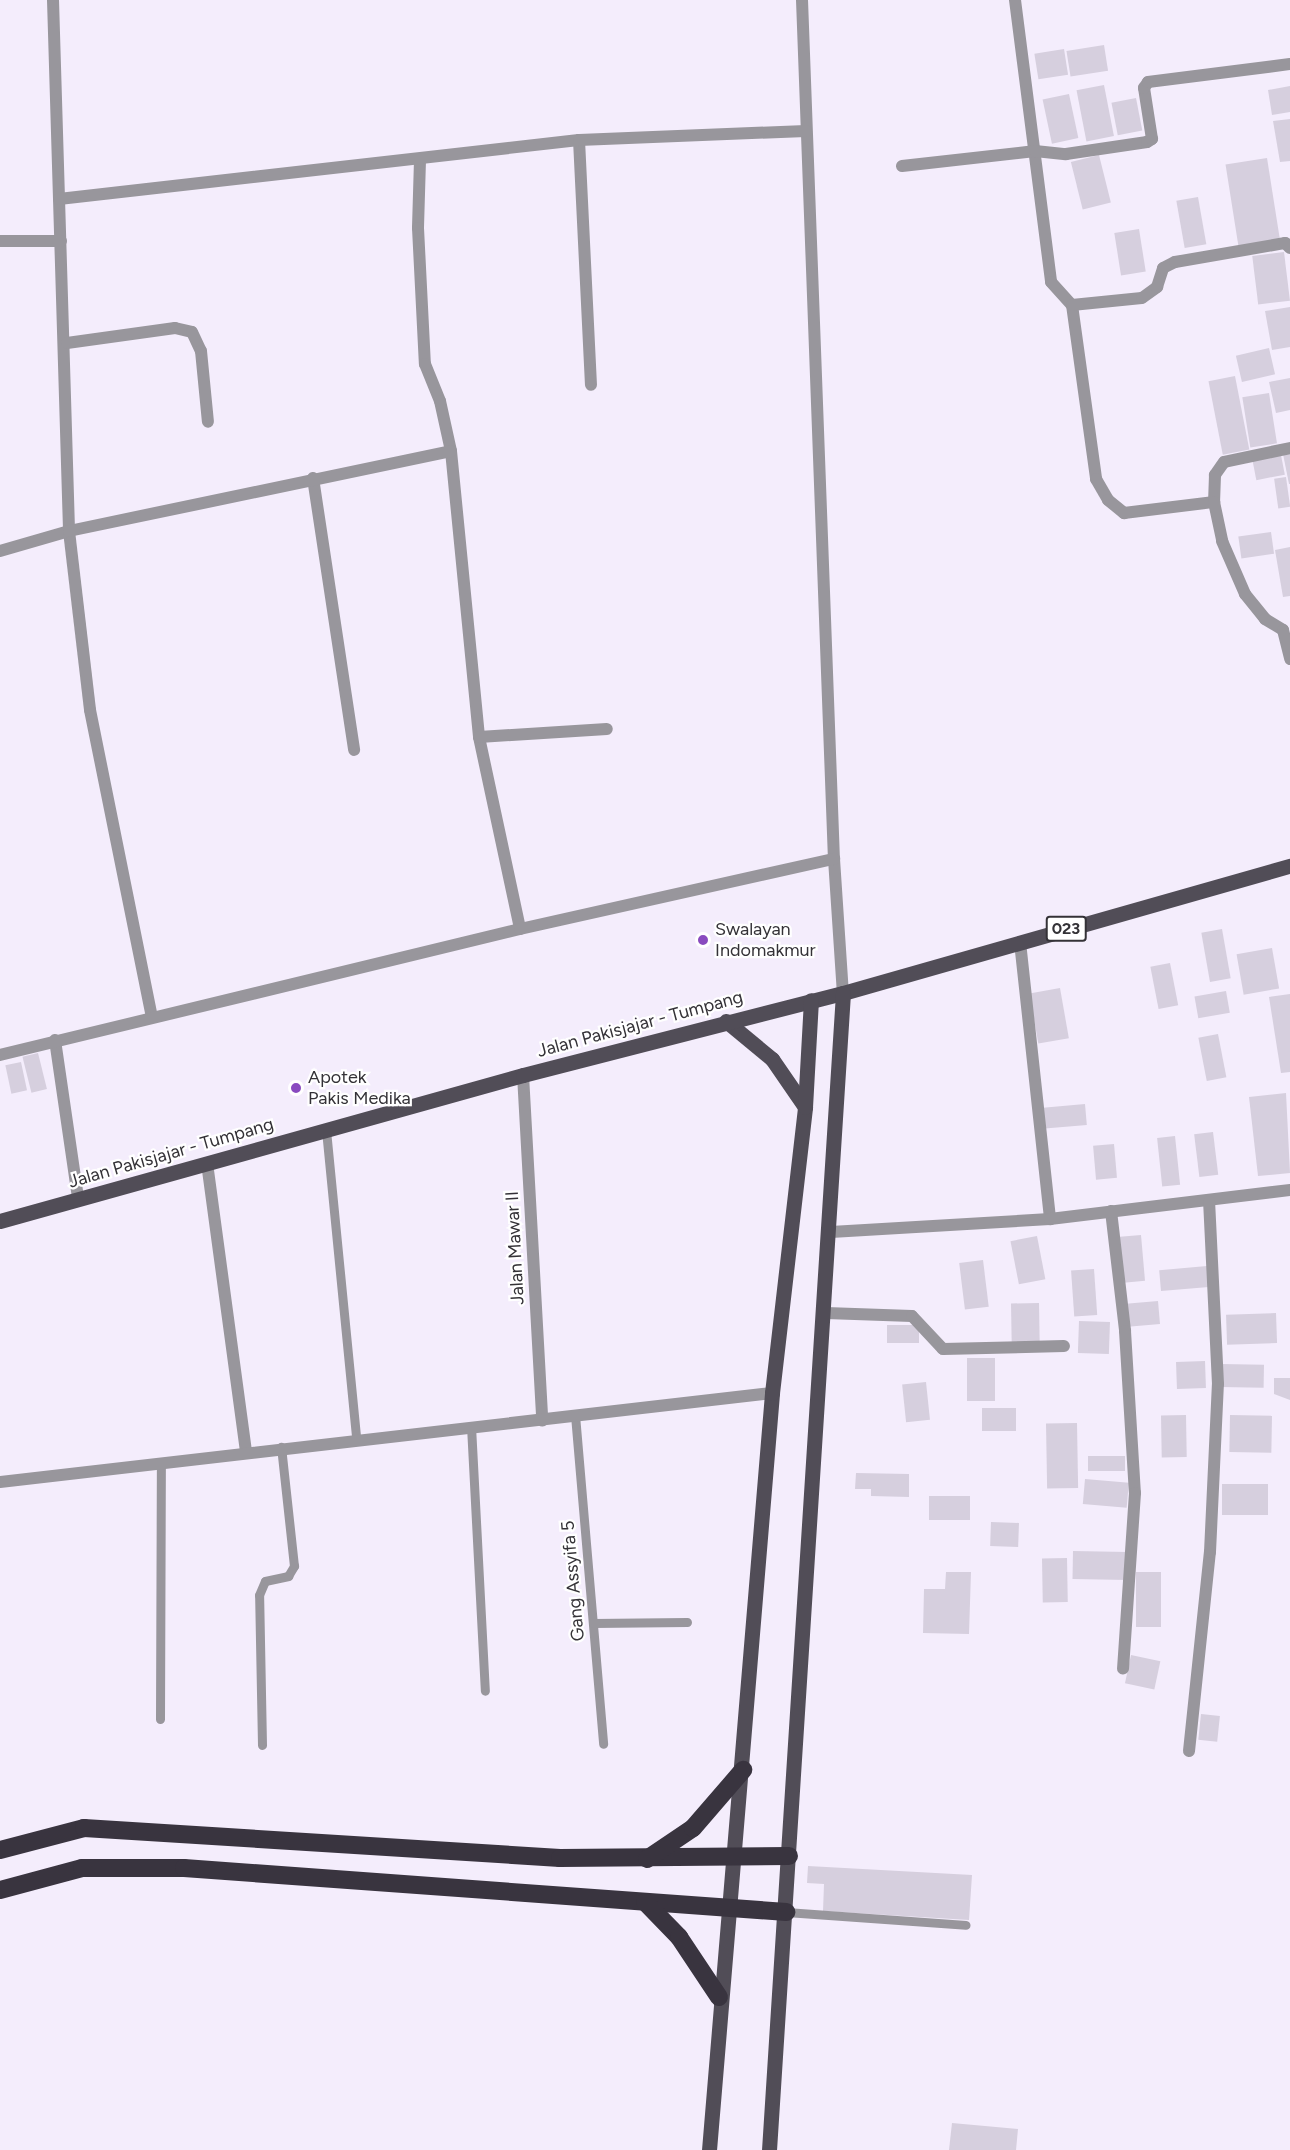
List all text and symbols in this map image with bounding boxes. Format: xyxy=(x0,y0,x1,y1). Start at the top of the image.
road number: 023 xyxy=(1045,916,1087,942)
place label: Swalayan Indomakmur xyxy=(715,919,816,962)
marker: Swalayan Indomakmur xyxy=(696,933,710,947)
street label: Jalan Pakisjajar - Tumpang xyxy=(535,986,745,1062)
place label: Apotek Pakis Medika xyxy=(308,1067,411,1110)
marker: Apotek Pakis Medika xyxy=(289,1081,303,1095)
street label: Jalan Pakisjajar - Tumpang xyxy=(66,1113,276,1193)
street label: Jalan Mawar II xyxy=(501,1191,529,1305)
street label: Gang Assyifa 5 xyxy=(557,1520,589,1642)

